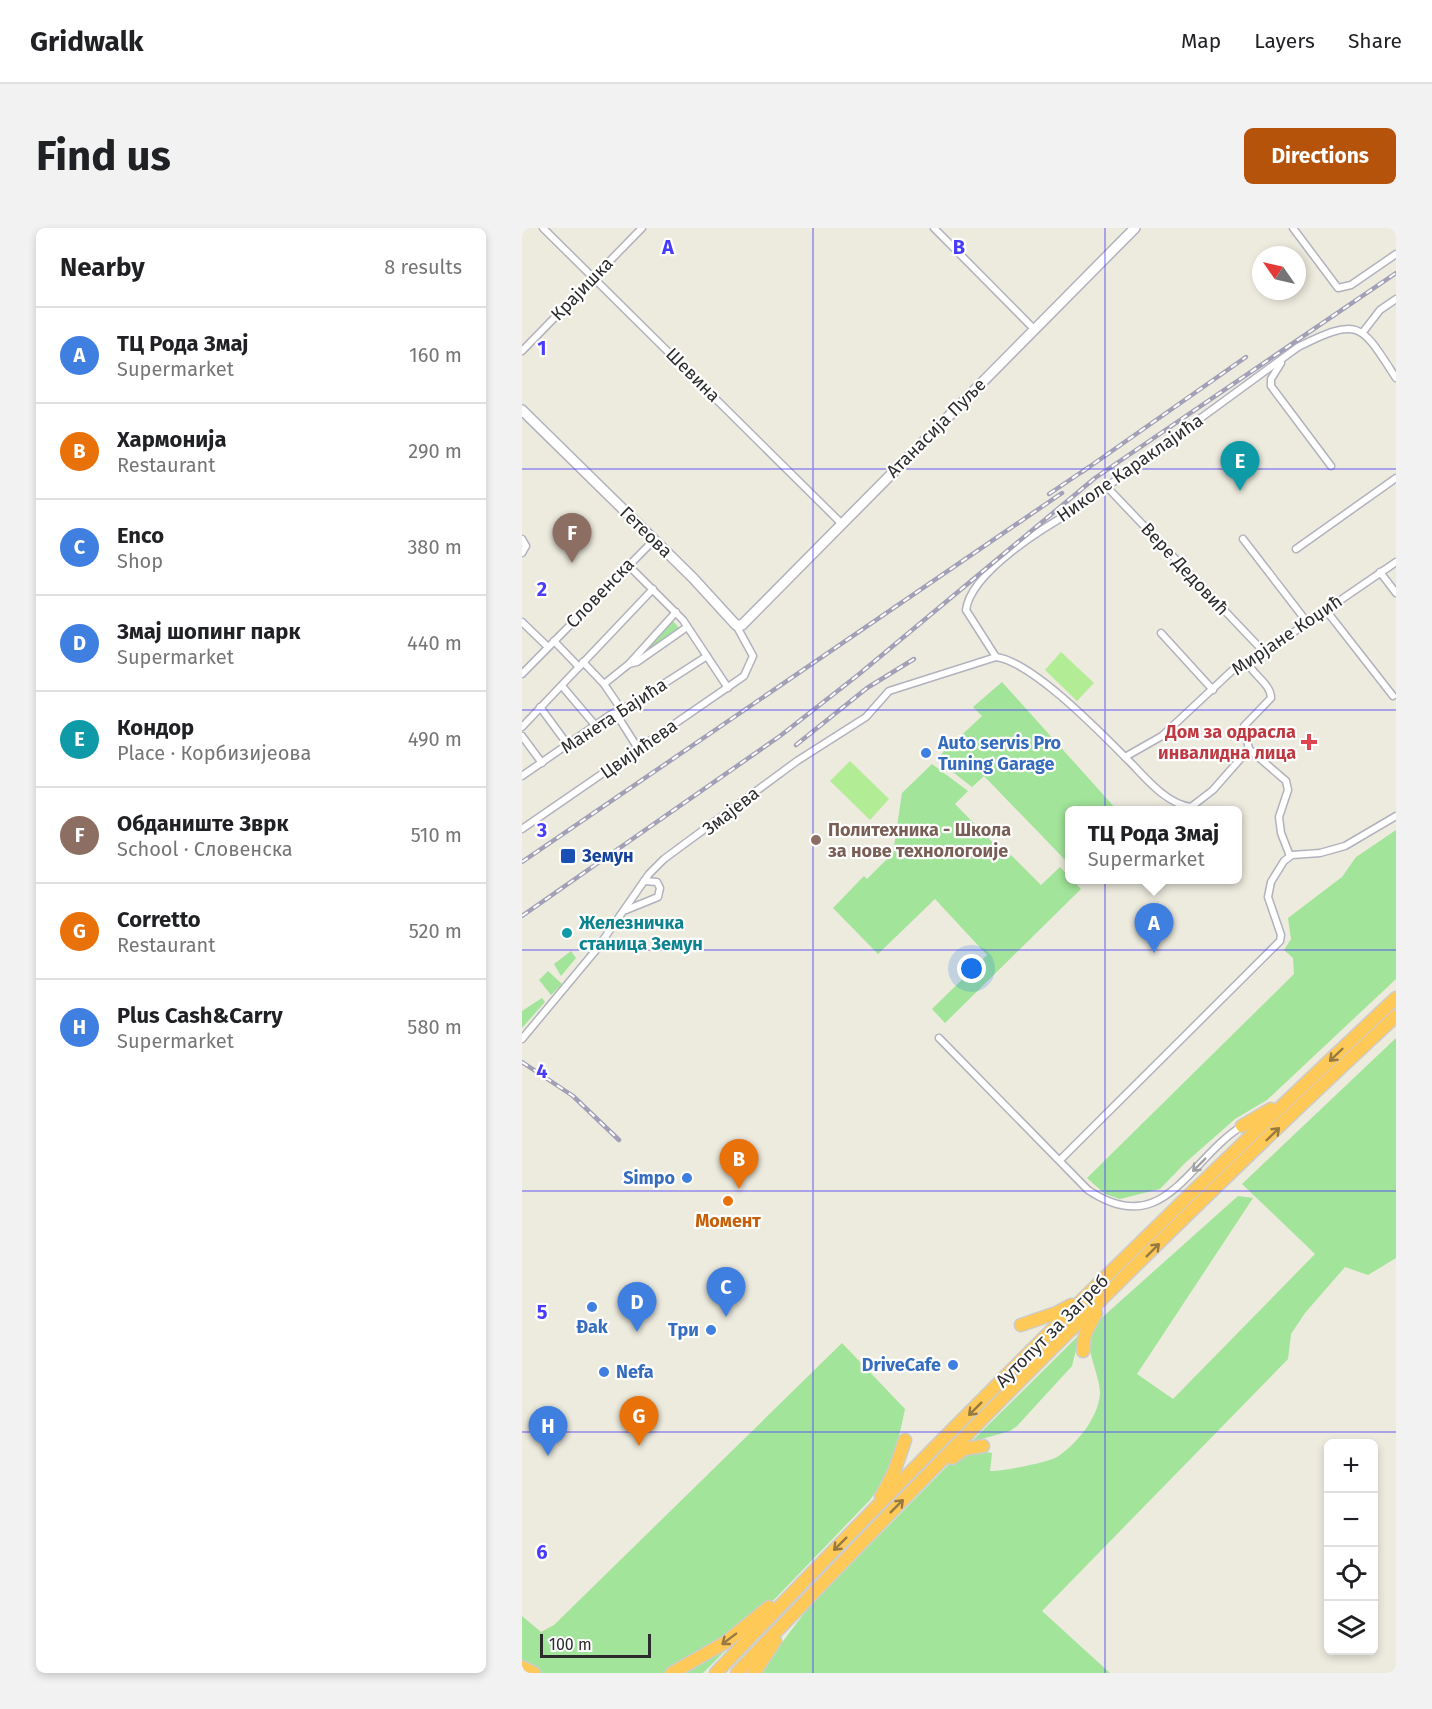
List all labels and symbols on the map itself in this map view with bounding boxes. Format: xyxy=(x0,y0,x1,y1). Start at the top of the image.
text: A xyxy=(661,235,675,259)
text: B xyxy=(953,235,965,259)
north arrow xyxy=(1252,246,1306,300)
street label: Крајишка xyxy=(546,253,618,325)
text: 1 xyxy=(537,336,547,360)
street label: Шевина xyxy=(661,343,725,407)
street label: Атанасија Пуље xyxy=(882,374,990,482)
street label: Николе Караклајића xyxy=(1053,409,1207,527)
pin: E xyxy=(1220,442,1260,491)
street label: Гетеова xyxy=(615,502,677,562)
pin: F xyxy=(553,514,592,563)
street label: Вере Дедовић xyxy=(1136,518,1234,620)
street label: Словенска xyxy=(561,553,639,633)
text: 2 xyxy=(537,577,547,601)
street label: Мирјане Коџић xyxy=(1228,590,1346,680)
street label: Манета Бајића xyxy=(557,674,671,758)
street label: Цвијићева xyxy=(596,714,682,784)
place label: Дом за одрасла инвалидна лица xyxy=(1158,721,1296,764)
place label: Auto servis Pro Tuning Garage xyxy=(937,732,1061,775)
marker: Дом за одрасла инвалидна лица xyxy=(1300,733,1318,751)
marker: Auto servis Pro Tuning Garage xyxy=(919,746,933,760)
street label: Змајева xyxy=(698,782,764,840)
text: 3 xyxy=(536,818,547,842)
place label: Политехника - Школа за нове технологоије xyxy=(828,819,1011,862)
marker: Политехника - Школа за нове технологоије xyxy=(809,833,823,847)
place label: Земун xyxy=(581,845,634,867)
marker: Земун xyxy=(559,847,577,865)
pin: A xyxy=(1134,904,1174,953)
place label: Железничка станица Земун xyxy=(578,912,703,955)
marker: Железничка станица Земун xyxy=(560,926,574,940)
your location xyxy=(957,954,986,983)
one-way arrow xyxy=(1328,1048,1343,1062)
text: 4 xyxy=(536,1059,548,1083)
one-way arrow xyxy=(1265,1128,1280,1142)
pin: B xyxy=(720,1140,758,1189)
one-way arrow xyxy=(1191,1158,1206,1173)
place label: Simpo xyxy=(623,1167,675,1189)
marker: Simpo xyxy=(680,1171,694,1185)
marker: Момент xyxy=(721,1194,735,1208)
place label: Момент xyxy=(695,1210,761,1232)
one-way arrow xyxy=(1145,1243,1160,1258)
pin: C xyxy=(706,1268,746,1317)
street label: Аутопут за Загреб xyxy=(991,1270,1113,1392)
pin: D xyxy=(618,1282,656,1332)
text: 5 xyxy=(537,1300,548,1324)
marker: Đak xyxy=(585,1300,599,1314)
place label: Đak xyxy=(576,1316,609,1338)
place label: Три xyxy=(668,1319,699,1341)
marker: Три xyxy=(704,1323,718,1337)
place label: DriveCafe xyxy=(862,1354,941,1376)
marker: DriveCafe xyxy=(946,1358,960,1372)
place label: Nefa xyxy=(616,1361,654,1383)
marker: Nefa xyxy=(597,1365,611,1379)
pin: G xyxy=(620,1396,658,1446)
one-way arrow xyxy=(967,1402,982,1416)
pin: H xyxy=(528,1406,568,1456)
one-way arrow xyxy=(889,1498,904,1513)
one-way arrow xyxy=(832,1537,847,1551)
text: 6 xyxy=(536,1540,548,1564)
scale bar xyxy=(540,1631,651,1658)
one-way arrow xyxy=(721,1633,737,1646)

